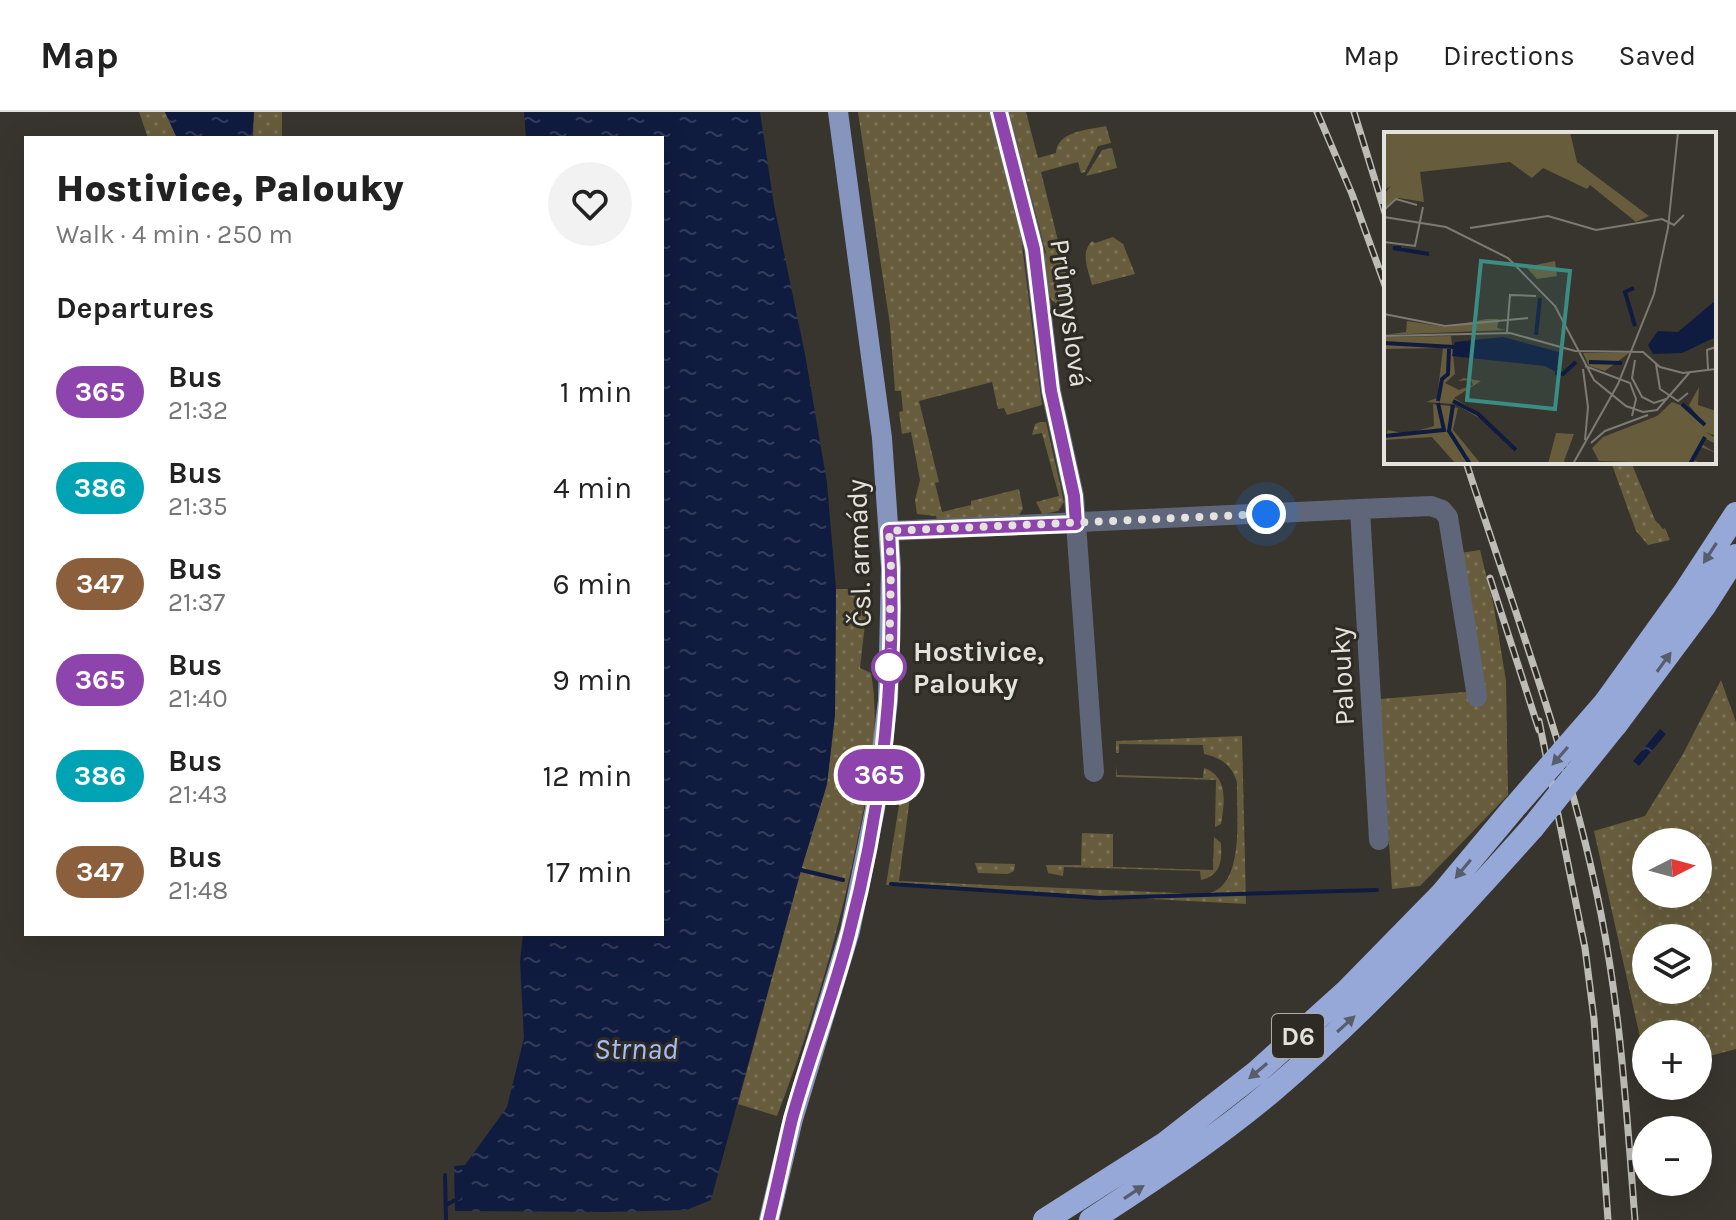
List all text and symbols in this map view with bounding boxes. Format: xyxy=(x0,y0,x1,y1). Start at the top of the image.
text: Map xyxy=(40,33,119,78)
text: Map xyxy=(1344,39,1399,72)
text: Directions xyxy=(1443,39,1575,72)
text: Saved xyxy=(1619,39,1696,72)
inset map xyxy=(1384,132,1716,464)
button: heart xyxy=(548,162,632,246)
text: Hostivice, Palouky xyxy=(56,166,404,211)
text: Walk · 4 min · 250 m xyxy=(56,219,293,250)
street label: Průmyslová xyxy=(1043,237,1097,389)
text: Departures xyxy=(56,290,214,326)
text: Bus xyxy=(168,359,222,395)
text: 1 min xyxy=(560,374,632,410)
text: 365 xyxy=(75,375,125,408)
text: 21:32 xyxy=(168,395,228,426)
text: Bus xyxy=(168,455,222,491)
text: 4 min xyxy=(553,470,632,506)
text: 386 xyxy=(74,471,126,504)
street label: Čsl. armády xyxy=(840,478,878,628)
text: 21:35 xyxy=(168,491,228,522)
your location xyxy=(1246,494,1286,534)
one-way arrow xyxy=(1704,542,1718,564)
text: Bus xyxy=(168,551,222,587)
text: 6 min xyxy=(553,566,632,602)
text: 347 xyxy=(76,567,124,600)
text: 21:37 xyxy=(168,587,225,618)
street label: Palouky xyxy=(1323,626,1361,726)
place label: Hostivice, Palouky xyxy=(913,635,1044,700)
text: Bus xyxy=(168,647,222,683)
marker: Hostivice, Palouky xyxy=(872,650,906,684)
one-way arrow xyxy=(1655,652,1671,673)
text: 9 min xyxy=(552,662,632,698)
text: 365 xyxy=(75,663,125,696)
text: 21:40 xyxy=(168,683,228,714)
text: Bus xyxy=(168,743,222,779)
one-way arrow xyxy=(1552,745,1569,765)
line badge: 365 xyxy=(833,749,925,801)
text: 12 min xyxy=(542,758,632,794)
text: 365 xyxy=(854,758,904,791)
text: 386 xyxy=(74,759,126,792)
text: 21:43 xyxy=(168,779,228,810)
north arrow xyxy=(1632,828,1712,908)
map controls xyxy=(1632,828,1712,1196)
text: Bus xyxy=(168,839,222,875)
text: 17 min xyxy=(546,854,632,890)
text: 347 xyxy=(76,855,124,888)
one-way arrow xyxy=(1455,859,1472,879)
text: 21:48 xyxy=(168,875,228,906)
button: layers xyxy=(1632,924,1712,1004)
road number: D6 xyxy=(1272,1014,1324,1058)
one-way arrow xyxy=(1335,1016,1355,1033)
button: + xyxy=(1632,1020,1712,1100)
water label: Strnad xyxy=(594,1031,678,1067)
one-way arrow xyxy=(1248,1062,1268,1079)
button: − xyxy=(1632,1116,1712,1196)
one-way arrow xyxy=(1124,1184,1145,1199)

